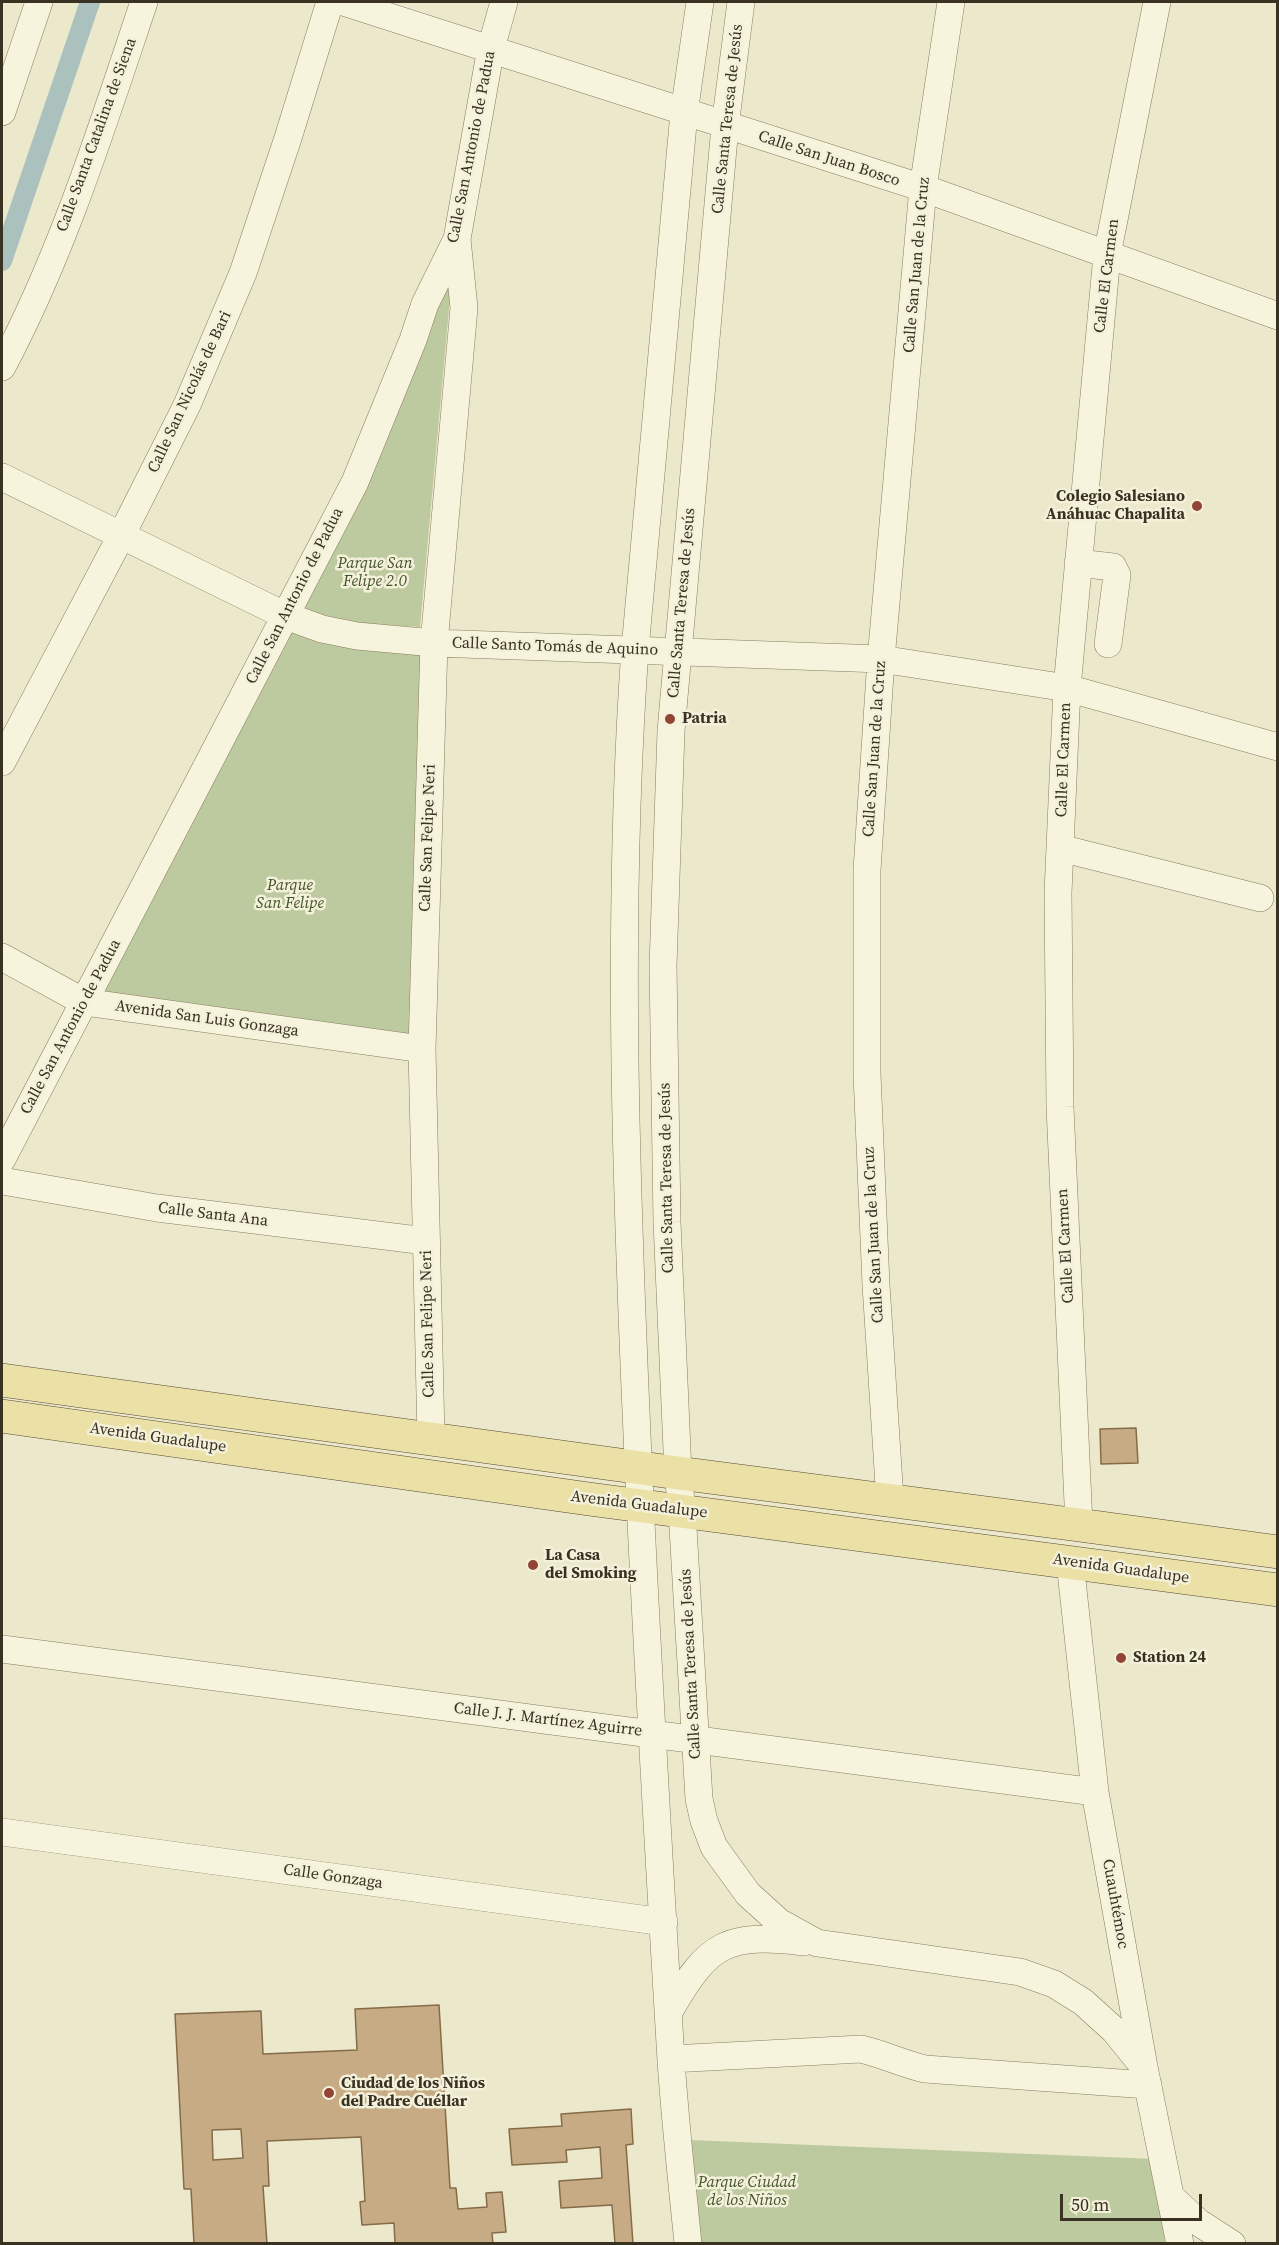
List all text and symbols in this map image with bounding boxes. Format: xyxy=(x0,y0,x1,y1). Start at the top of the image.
street label: Calle Santa Teresa de Jesús xyxy=(708,23,748,215)
street label: Calle Santa Catalina de Siena xyxy=(53,35,141,235)
street label: Calle San Antonio de Padua xyxy=(444,49,500,245)
street label: Calle San Juan Bosco xyxy=(756,127,902,191)
street label: Calle San Juan de la Cruz xyxy=(900,176,934,354)
street label: Calle El Carmen xyxy=(1090,218,1124,334)
street label: Calle San Nicolás de Bari xyxy=(144,308,236,476)
place label: Colegio Salesiano Anáhuac Chapalita xyxy=(1046,487,1185,525)
marker: Colegio Salesiano Anáhuac Chapalita xyxy=(1190,499,1204,513)
street label: Calle San Antonio de Padua xyxy=(242,505,348,687)
street label: Calle Santa Teresa de Jesús xyxy=(664,507,700,699)
park label: Parque San Felipe 2.0 xyxy=(337,554,413,592)
street label: Calle Santo Tomás de Aquino xyxy=(451,634,659,660)
street label: Calle San Juan de la Cruz xyxy=(859,660,891,838)
street label: Calle El Carmen xyxy=(1052,702,1076,818)
place label: Patria xyxy=(682,709,727,729)
marker: Patria xyxy=(663,712,677,726)
street label: Calle San Felipe Neri xyxy=(416,764,440,912)
park label: Parque San Felipe xyxy=(256,876,324,914)
street label: Calle San Antonio de Padua xyxy=(17,936,125,1118)
street label: Avenida San Luis Gonzaga xyxy=(114,997,300,1041)
street label: Calle Santa Teresa de Jesús xyxy=(656,1082,678,1274)
street label: Calle San Juan de la Cruz xyxy=(860,1146,888,1324)
street label: Calle El Carmen xyxy=(1053,1188,1079,1304)
street label: Calle Santa Ana xyxy=(157,1199,269,1231)
street label: Calle San Felipe Neri xyxy=(417,1250,439,1398)
street label: Avenida Guadalupe xyxy=(89,1419,227,1457)
street label: Avenida Guadalupe xyxy=(570,1487,708,1523)
place label: La Casa del Smoking xyxy=(545,1546,636,1584)
street label: Avenida Guadalupe xyxy=(1052,1550,1190,1588)
marker: La Casa del Smoking xyxy=(526,1558,540,1572)
street label: Calle Santa Teresa de Jesús xyxy=(676,1568,706,1760)
place label: Station 24 xyxy=(1133,1648,1206,1668)
marker: Station 24 xyxy=(1114,1651,1128,1665)
street label: Calle J. J. Martínez Aguirre xyxy=(453,1699,643,1741)
street label: Cuauhtémoc xyxy=(1098,1858,1132,1950)
street label: Calle Gonzaga xyxy=(282,1861,384,1893)
place label: Ciudad de los Niños del Padre Cuéllar xyxy=(341,2074,485,2112)
marker: Ciudad de los Niños del Padre Cuéllar xyxy=(322,2086,336,2100)
park label: Parque Ciudad de los Niños xyxy=(698,2173,796,2211)
scale bar xyxy=(1063,2182,1206,2220)
text: 50 m xyxy=(1071,2192,1109,2217)

